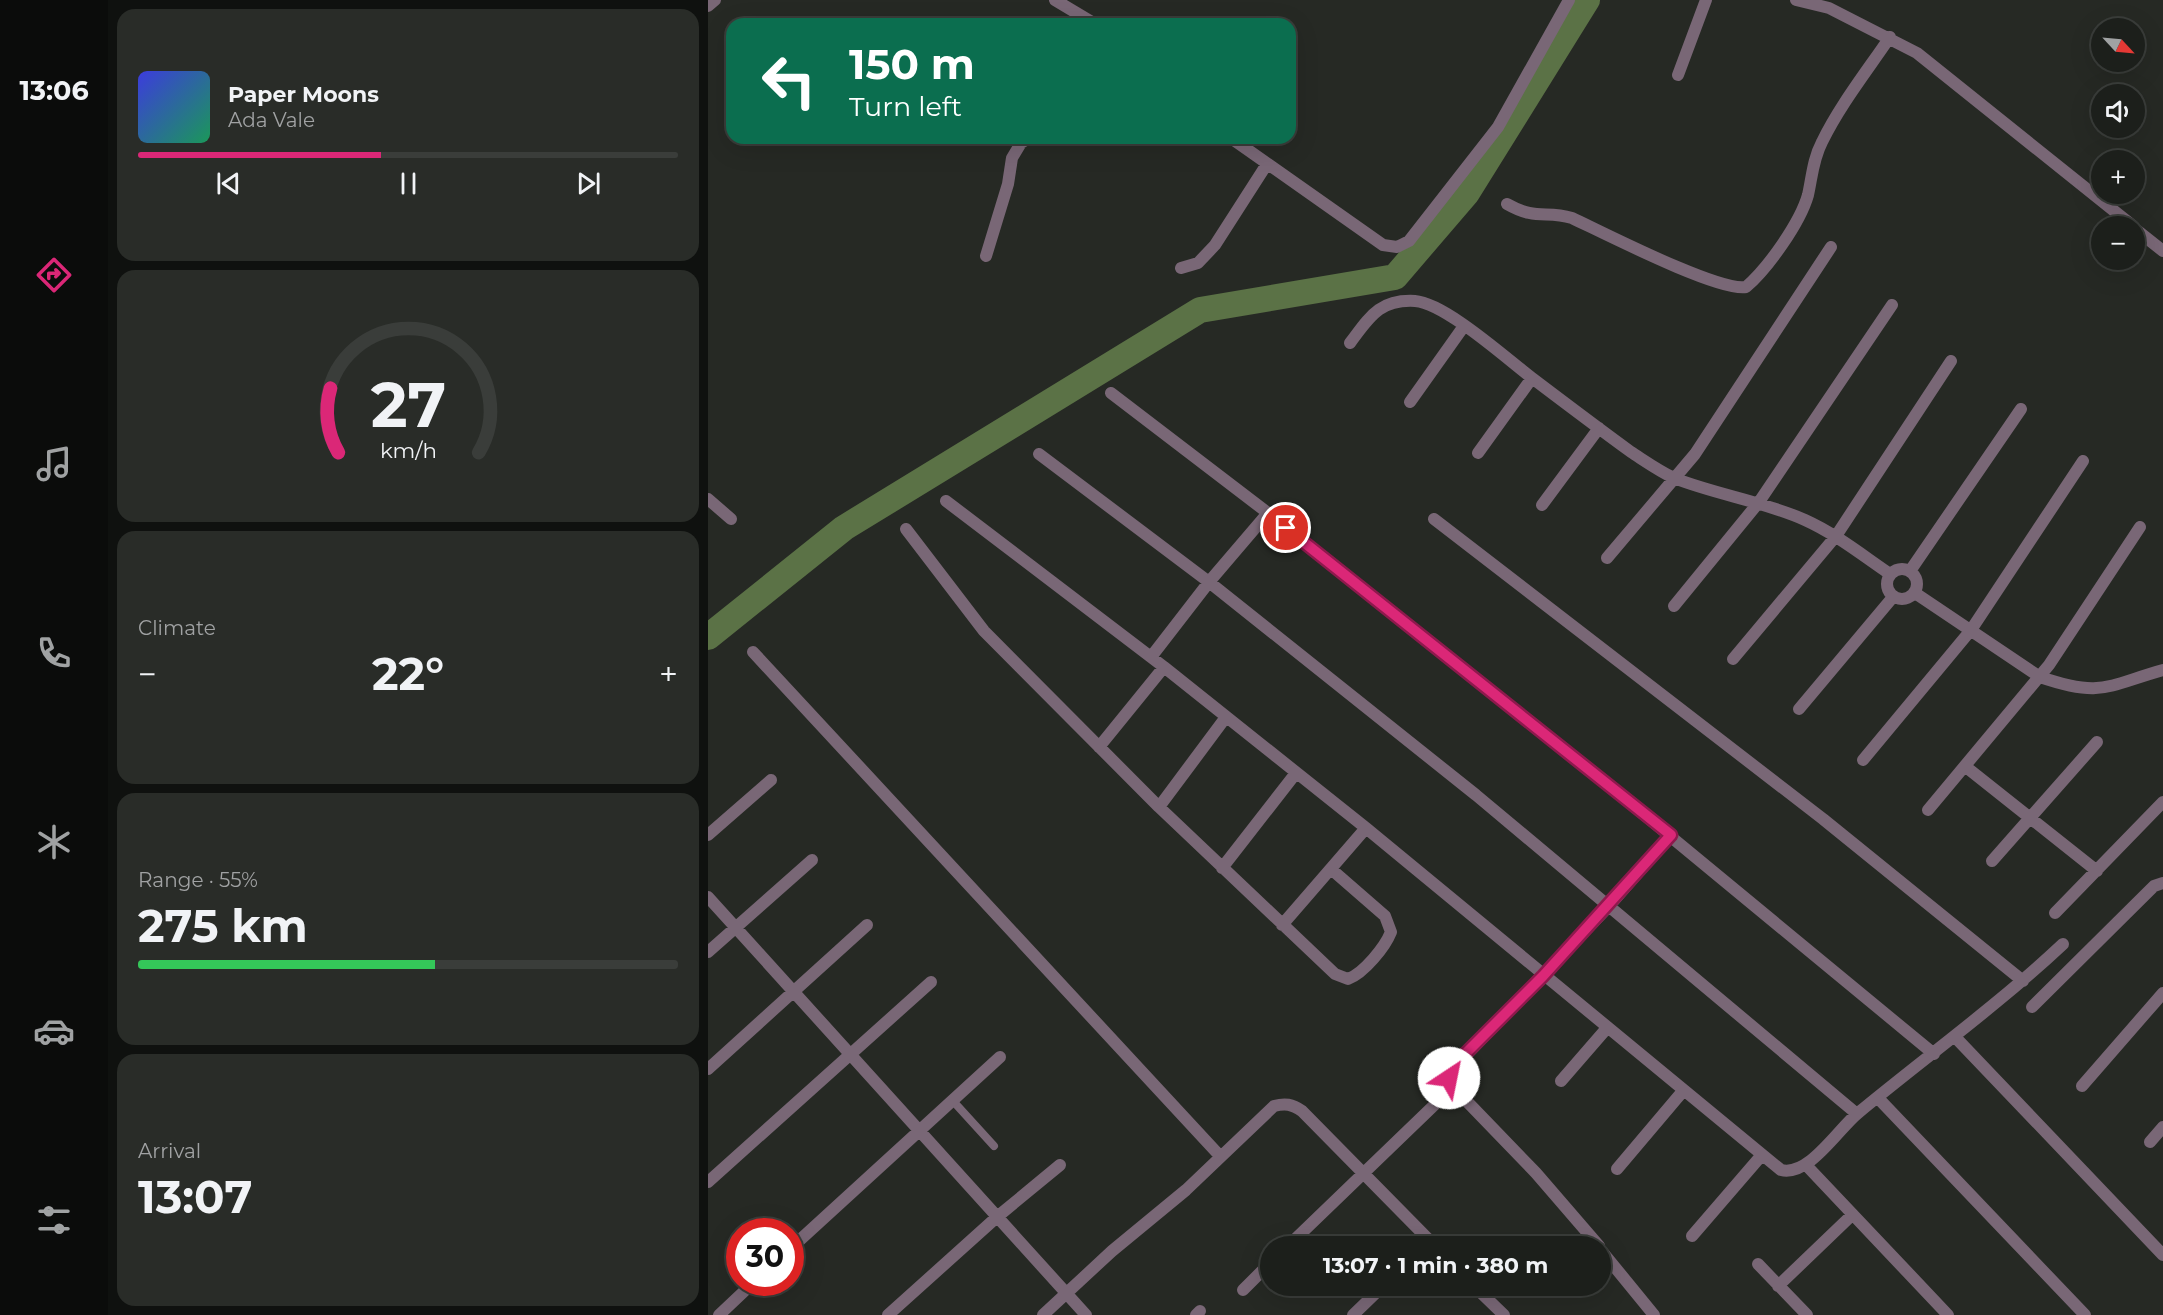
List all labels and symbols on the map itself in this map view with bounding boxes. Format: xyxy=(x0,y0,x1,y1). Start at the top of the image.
north arrow xyxy=(2091,18,2145,72)
pin xyxy=(1260,502,1311,553)
position arrow xyxy=(1417,1046,1481,1110)
speed limit sign: 30 xyxy=(726,1218,804,1296)

